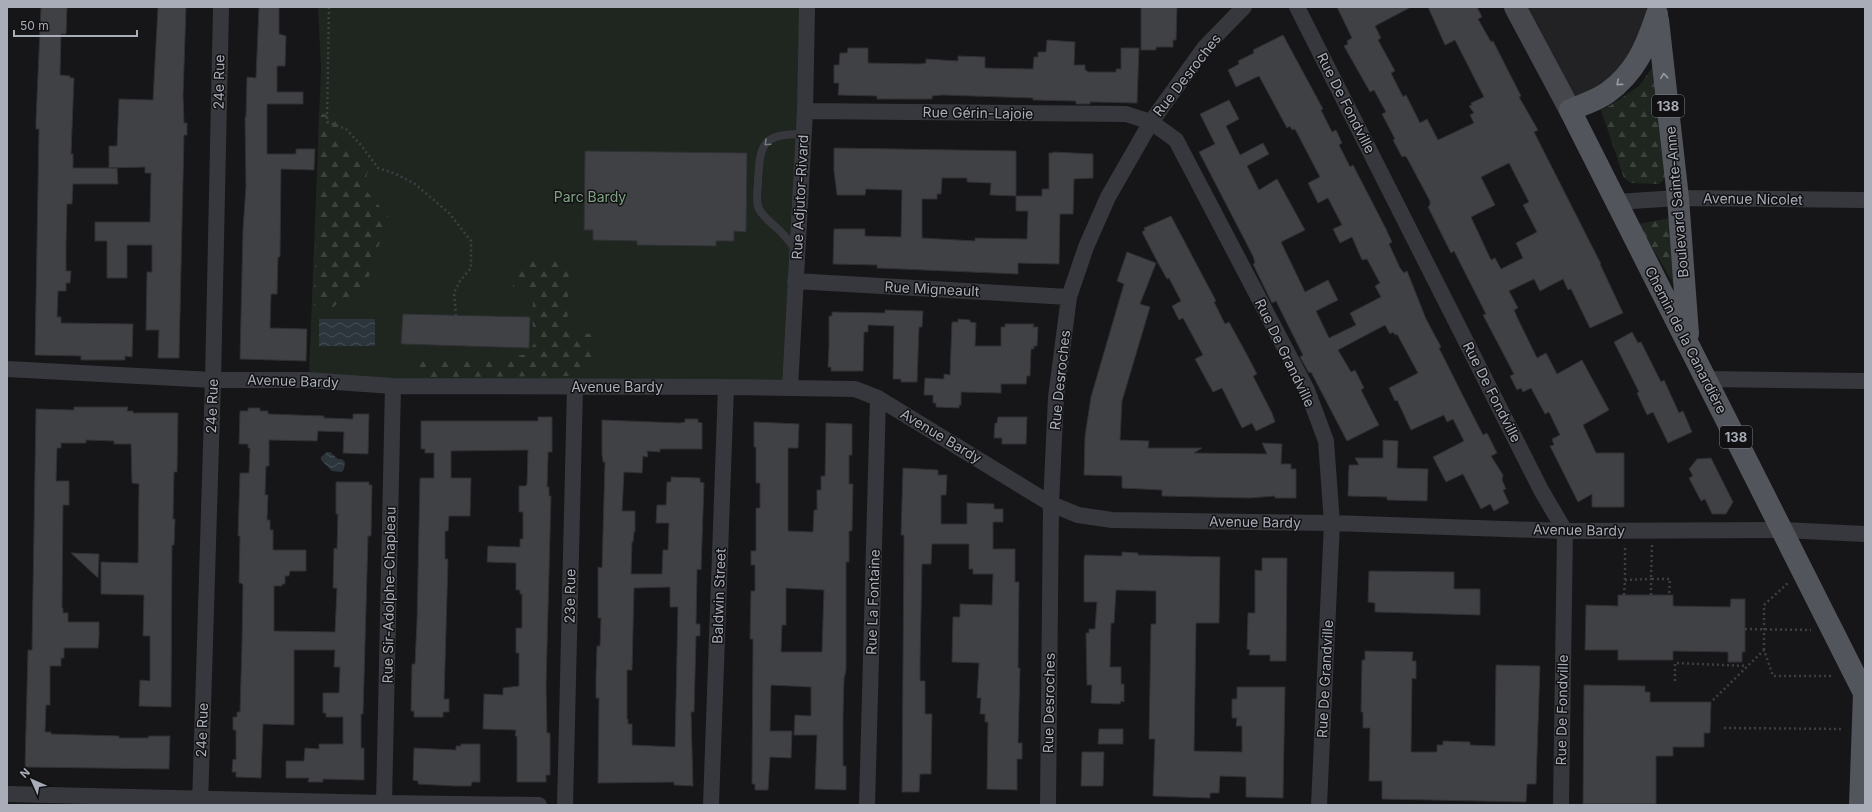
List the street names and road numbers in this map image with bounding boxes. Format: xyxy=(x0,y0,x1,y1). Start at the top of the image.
street label: Rue Desroches xyxy=(1149,30,1224,119)
street label: Rue De Fondville xyxy=(1314,50,1379,156)
street label: 24e Rue xyxy=(210,54,227,110)
road number: 138 xyxy=(1652,95,1684,117)
street label: Rue Gérin-Lajoie xyxy=(923,103,1034,122)
street label: Boulevard Sainte-Anne xyxy=(1661,126,1692,278)
street label: Rue Adjutor-Rivard xyxy=(788,134,811,260)
street label: Avenue Nicolet xyxy=(1703,189,1803,208)
street label: Chemin de la Canardière xyxy=(1642,263,1731,416)
street label: Rue Migneault xyxy=(884,278,980,299)
street label: Rue De Grandville xyxy=(1252,296,1319,410)
street label: Rue Desroches xyxy=(1046,329,1073,431)
street label: Rue De Fondville xyxy=(1460,339,1525,445)
street label: Avenue Bardy xyxy=(247,370,339,391)
street label: 24e Rue xyxy=(202,378,221,434)
street label: Avenue Bardy xyxy=(571,378,663,395)
street label: Avenue Bardy xyxy=(898,405,985,467)
road number: 138 xyxy=(1720,426,1752,448)
street label: Rue Sir-Adolphe-Chapleau xyxy=(378,507,399,683)
street label: Avenue Bardy xyxy=(1209,512,1301,531)
street label: Avenue Bardy xyxy=(1533,520,1625,539)
street label: Baldwin Street xyxy=(708,548,729,644)
street label: Rue La Fontaine xyxy=(862,549,883,655)
street label: 23e Rue xyxy=(561,568,578,624)
street label: Rue De Grandville xyxy=(1313,619,1336,738)
street label: Rue Desroches xyxy=(1039,653,1058,753)
street label: Rue De Fondville xyxy=(1552,654,1571,766)
street label: 24e Rue xyxy=(192,702,211,758)

